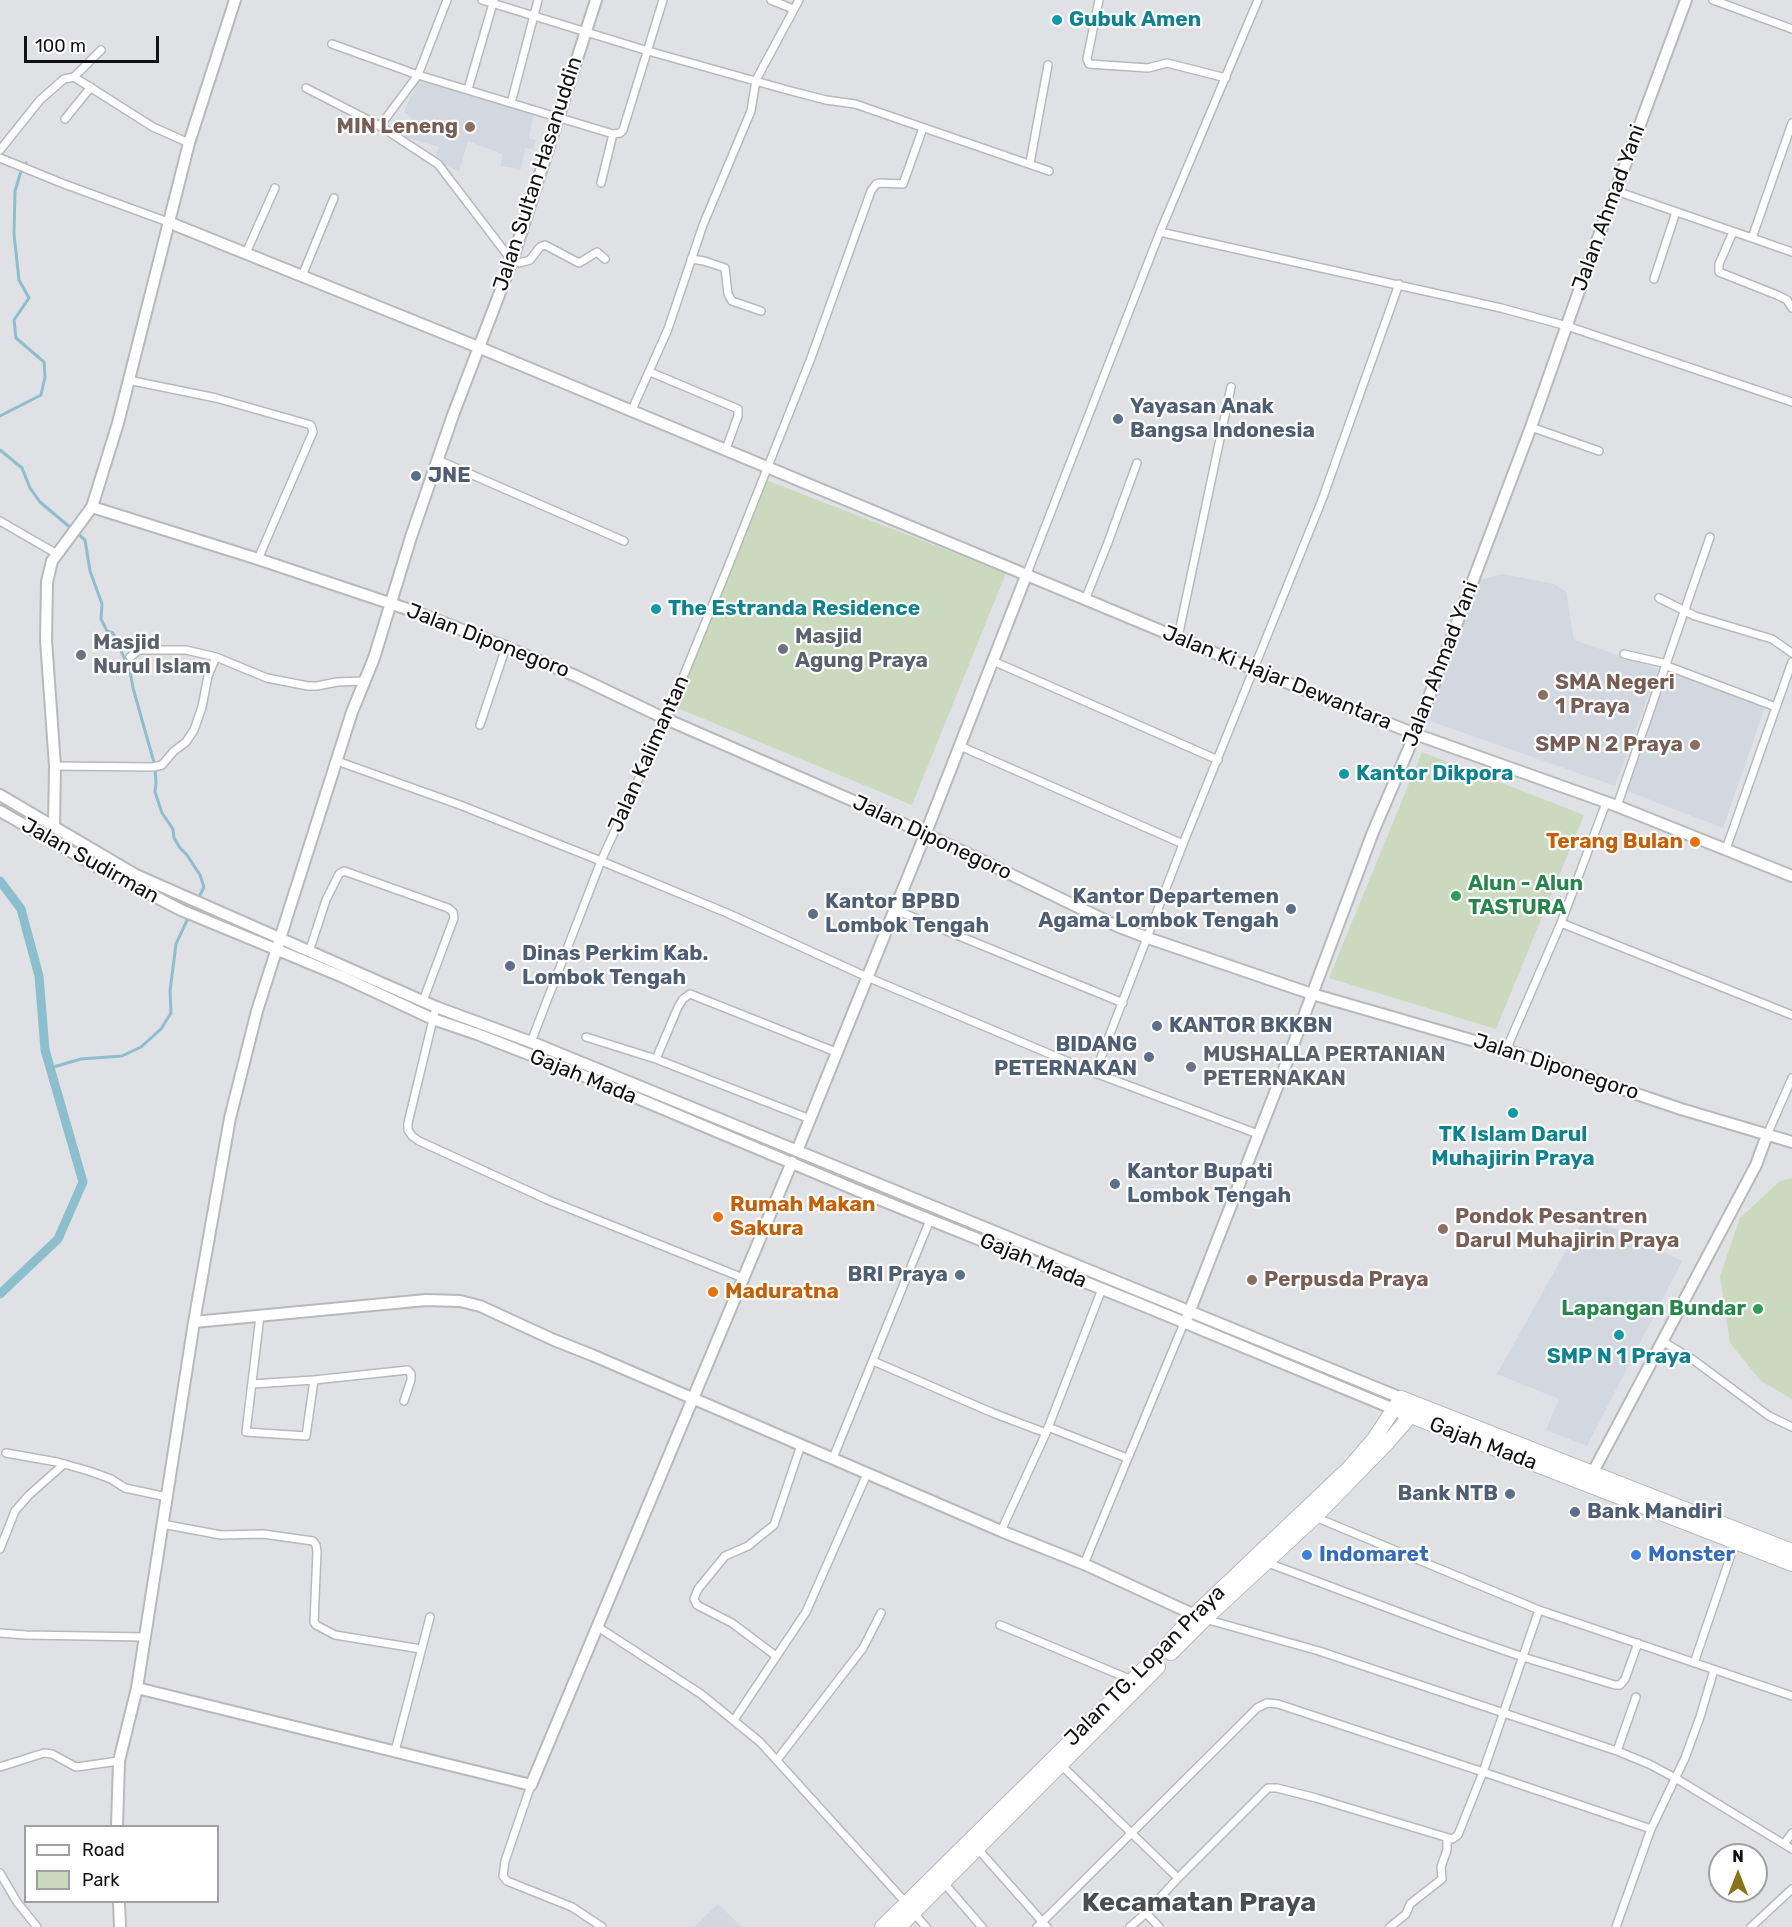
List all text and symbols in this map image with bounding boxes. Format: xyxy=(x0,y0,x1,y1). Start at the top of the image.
place label: Gubuk Amen xyxy=(1069,7,1201,33)
marker: Gubuk Amen xyxy=(1050,13,1064,27)
scale bar xyxy=(27,24,162,62)
text: 100 m xyxy=(35,35,86,57)
street label: Jalan Sultan Hasanuddin xyxy=(488,54,588,294)
place label: MIN Leneng xyxy=(337,114,458,140)
marker: MIN Leneng xyxy=(463,120,477,134)
street label: Jalan Ahmad Yani xyxy=(1567,121,1651,295)
place label: Yayasan Anak Bangsa Indonesia xyxy=(1130,394,1315,444)
marker: Yayasan Anak Bangsa Indonesia xyxy=(1111,412,1125,426)
place label: JNE xyxy=(428,463,471,489)
marker: JNE xyxy=(409,469,423,483)
street label: Jalan Ahmad Yani xyxy=(1398,578,1484,750)
place label: The Estranda Residence xyxy=(668,596,920,622)
street label: Jalan Diponegoro xyxy=(403,598,573,684)
marker: The Estranda Residence xyxy=(649,602,663,616)
street label: Jalan Ki Hajar Dewantara xyxy=(1159,620,1395,736)
place label: Masjid Agung Praya xyxy=(795,624,928,674)
place label: Masjid Nurul Islam xyxy=(93,630,211,680)
marker: Masjid Agung Praya xyxy=(776,642,790,656)
marker: Masjid Nurul Islam xyxy=(74,648,88,662)
place label: SMA Negeri 1 Praya xyxy=(1555,670,1675,720)
street label: Jalan Kalimantan xyxy=(603,672,695,836)
marker: SMA Negeri 1 Praya xyxy=(1536,688,1550,702)
place label: SMP N 2 Praya xyxy=(1535,732,1683,758)
marker: SMP N 2 Praya xyxy=(1688,738,1702,752)
place label: Kantor Dikpora xyxy=(1356,761,1513,787)
marker: Kantor Dikpora xyxy=(1337,767,1351,781)
street label: Jalan Diponegoro xyxy=(849,790,1015,886)
street label: Jalan Sudirman xyxy=(17,813,163,909)
place label: Terang Bulan xyxy=(1546,829,1683,855)
marker: Terang Bulan xyxy=(1688,835,1702,849)
place label: Alun - Alun TASTURA xyxy=(1468,871,1583,921)
place label: Kantor Departemen Agama Lombok Tengah xyxy=(1038,884,1279,934)
place label: Kantor BPBD Lombok Tengah xyxy=(825,889,989,939)
marker: Alun - Alun TASTURA xyxy=(1449,889,1463,903)
marker: Kantor Departemen Agama Lombok Tengah xyxy=(1284,902,1298,916)
marker: Kantor BPBD Lombok Tengah xyxy=(806,907,820,921)
place label: Dinas Perkim Kab. Lombok Tengah xyxy=(522,941,708,991)
marker: Dinas Perkim Kab. Lombok Tengah xyxy=(503,959,517,973)
place label: KANTOR BKKBN xyxy=(1169,1013,1333,1039)
marker: KANTOR BKKBN xyxy=(1150,1019,1164,1033)
street label: Jalan Diponegoro xyxy=(1470,1028,1642,1106)
place label: BIDANG PETERNAKAN xyxy=(994,1032,1137,1082)
place label: MUSHALLA PERTANIAN PETERNAKAN xyxy=(1203,1042,1446,1092)
street label: Gajah Mada xyxy=(526,1044,640,1110)
marker: BIDANG PETERNAKAN xyxy=(1142,1050,1156,1064)
marker: MUSHALLA PERTANIAN PETERNAKAN xyxy=(1184,1060,1198,1074)
marker: TK Islam Darul Muhajirin Praya xyxy=(1506,1106,1520,1120)
place label: TK Islam Darul Muhajirin Praya xyxy=(1431,1122,1595,1172)
place label: Kantor Bupati Lombok Tengah xyxy=(1127,1159,1291,1209)
marker: Kantor Bupati Lombok Tengah xyxy=(1108,1177,1122,1191)
place label: Rumah Makan Sakura xyxy=(730,1192,875,1242)
place label: Pondok Pesantren Darul Muhajirin Praya xyxy=(1455,1204,1679,1254)
marker: Rumah Makan Sakura xyxy=(711,1210,725,1224)
marker: Pondok Pesantren Darul Muhajirin Praya xyxy=(1436,1222,1450,1236)
street label: Gajah Mada xyxy=(976,1228,1090,1294)
place label: BRI Praya xyxy=(847,1262,948,1288)
place label: Perpusda Praya xyxy=(1264,1267,1429,1293)
marker: BRI Praya xyxy=(953,1268,967,1282)
marker: Perpusda Praya xyxy=(1245,1273,1259,1287)
place label: Maduratna xyxy=(725,1279,839,1305)
marker: Maduratna xyxy=(706,1285,720,1299)
place label: Lapangan Bundar xyxy=(1561,1296,1746,1322)
marker: Lapangan Bundar xyxy=(1751,1302,1765,1316)
marker: SMP N 1 Praya xyxy=(1612,1328,1626,1342)
place label: SMP N 1 Praya xyxy=(1547,1344,1691,1370)
street label: Gajah Mada xyxy=(1426,1412,1540,1476)
place label: Bank NTB xyxy=(1397,1481,1498,1507)
marker: Bank NTB xyxy=(1503,1487,1517,1501)
place label: Bank Mandiri xyxy=(1587,1499,1723,1525)
marker: Bank Mandiri xyxy=(1568,1505,1582,1519)
place label: Indomaret xyxy=(1319,1542,1429,1568)
place label: Monster xyxy=(1648,1542,1735,1568)
marker: Indomaret xyxy=(1300,1548,1314,1562)
marker: Monster xyxy=(1629,1548,1643,1562)
street label: Jalan TG. Lopan Praya xyxy=(1059,1580,1231,1752)
legend xyxy=(24,1825,219,1903)
text: Road xyxy=(82,1839,125,1861)
north arrow xyxy=(1708,1843,1768,1903)
text: N xyxy=(1732,1847,1744,1866)
text: Park xyxy=(82,1869,119,1891)
district label: Kecamatan Praya xyxy=(1082,1887,1316,1919)

